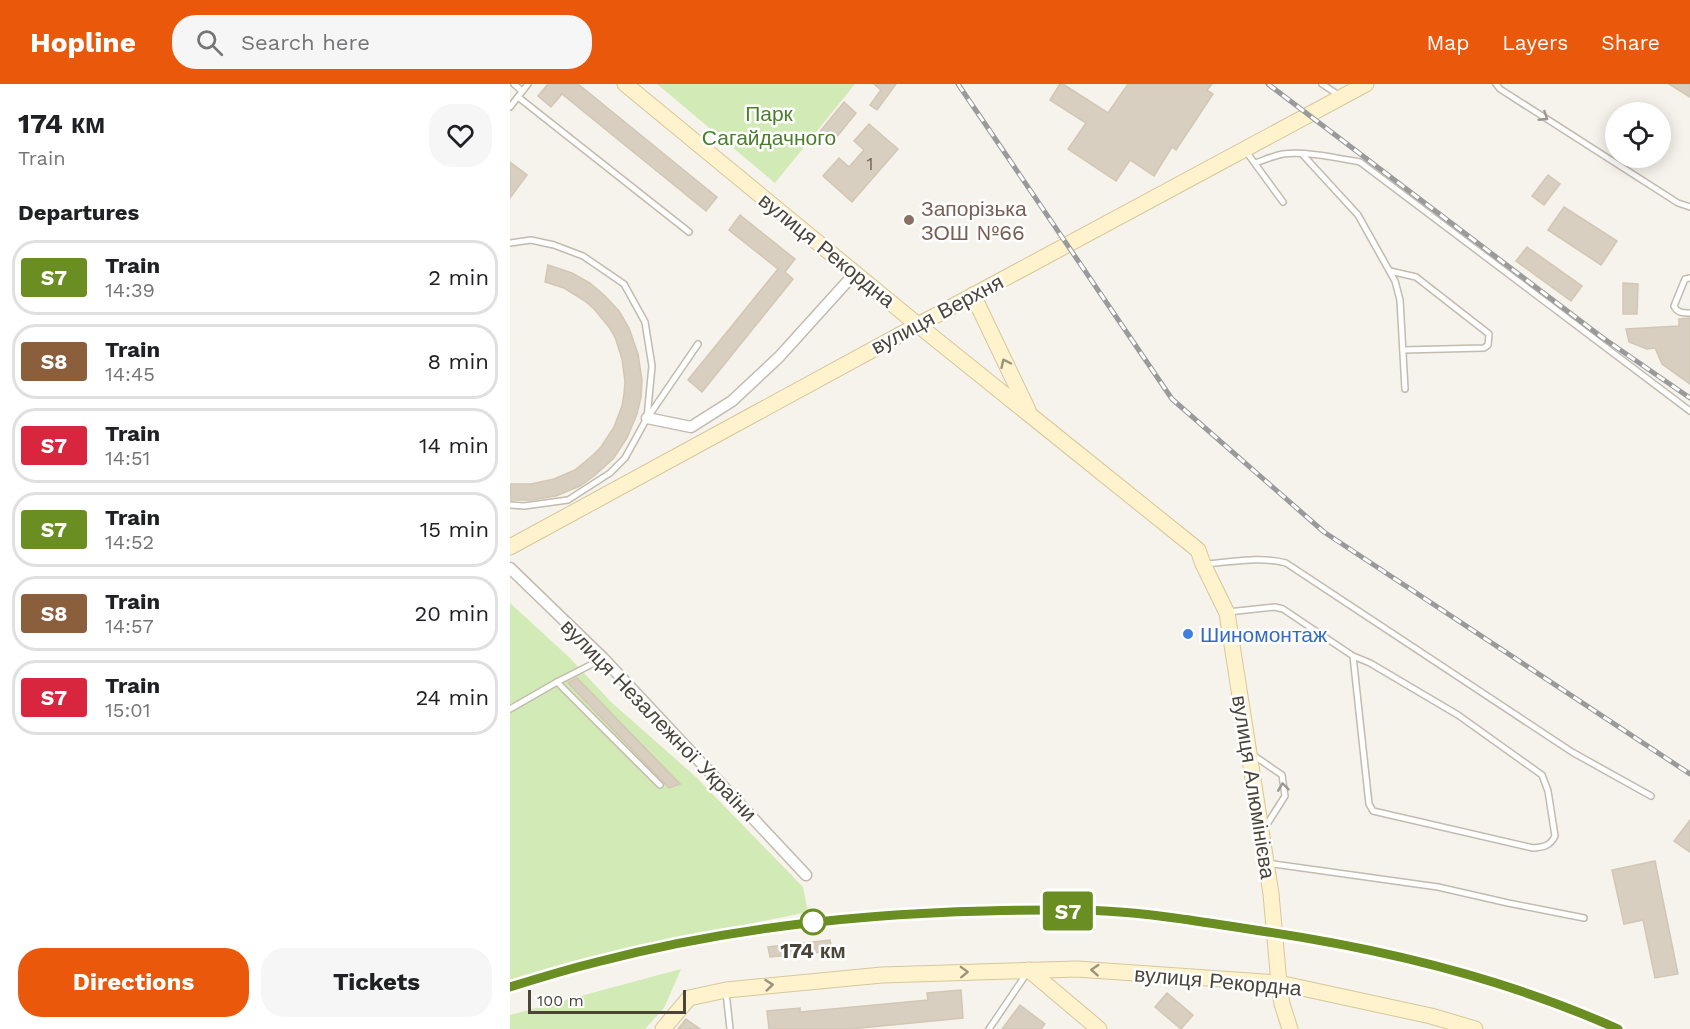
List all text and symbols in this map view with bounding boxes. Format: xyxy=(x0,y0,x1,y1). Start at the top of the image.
search box xyxy=(172,15,592,69)
text: Hopline xyxy=(30,26,136,59)
icon: search xyxy=(193,26,226,59)
text: Search here xyxy=(241,30,370,55)
text: Map xyxy=(1426,30,1469,55)
text: Layers xyxy=(1502,30,1568,55)
text: Share xyxy=(1601,30,1660,55)
park label: Парк Сагайдачного xyxy=(702,101,836,150)
map controls xyxy=(1605,102,1671,168)
button: locate xyxy=(1605,102,1671,168)
button: heart xyxy=(429,104,492,167)
text: 174 км xyxy=(18,107,106,140)
one-way arrow xyxy=(1537,110,1548,121)
text: Train xyxy=(18,146,66,170)
house number: 1 xyxy=(866,153,874,174)
street label: вулиця Рекордна xyxy=(754,187,900,313)
place label: Запорізька ЗОШ №66 xyxy=(921,196,1027,245)
text: Departures xyxy=(18,200,139,225)
marker: Запорізька ЗОШ №66 xyxy=(902,213,916,227)
text: Train xyxy=(105,253,160,278)
text: S7 xyxy=(41,265,67,290)
text: 2 min xyxy=(428,265,489,290)
street label: вулиця Верхня xyxy=(867,269,1007,359)
text: 14:39 xyxy=(105,278,155,302)
text: Train xyxy=(105,337,160,362)
text: S8 xyxy=(41,349,67,374)
text: 8 min xyxy=(428,349,489,374)
one-way arrow xyxy=(1001,358,1013,369)
text: 14:45 xyxy=(105,362,155,386)
text: Train xyxy=(105,421,160,446)
text: S7 xyxy=(41,433,67,458)
text: 14 min xyxy=(419,433,489,458)
text: 14:51 xyxy=(105,446,150,470)
text: Train xyxy=(105,505,160,530)
text: S7 xyxy=(41,517,67,542)
text: 15 min xyxy=(420,517,489,542)
text: 14:52 xyxy=(105,530,154,554)
text: Train xyxy=(105,589,160,614)
text: S8 xyxy=(41,601,67,626)
text: 20 min xyxy=(415,601,489,626)
text: 14:57 xyxy=(105,614,154,638)
street label: вулиця Незалежної України xyxy=(556,614,762,826)
place label: Шиномонтаж xyxy=(1200,622,1327,647)
marker: Шиномонтаж xyxy=(1181,627,1195,641)
text: Train xyxy=(105,673,160,698)
text: S7 xyxy=(41,685,67,710)
text: 24 min xyxy=(415,685,489,710)
street label: вулиця Алюмінієва xyxy=(1227,693,1281,881)
text: 15:01 xyxy=(105,698,151,722)
one-way arrow xyxy=(1277,782,1290,792)
line badge: S7 xyxy=(1041,892,1095,930)
text: S7 xyxy=(1055,899,1081,924)
marker: 174 км xyxy=(800,909,826,935)
place label: 174 км xyxy=(780,938,846,963)
button: Directions xyxy=(18,948,249,1017)
button: Tickets xyxy=(261,948,492,1017)
street label: вулиця Рекордна xyxy=(1133,961,1303,1001)
one-way arrow xyxy=(1090,964,1099,977)
one-way arrow xyxy=(959,965,968,978)
one-way arrow xyxy=(765,979,774,992)
scale bar xyxy=(528,987,686,1014)
text: 100 m xyxy=(537,991,584,1010)

